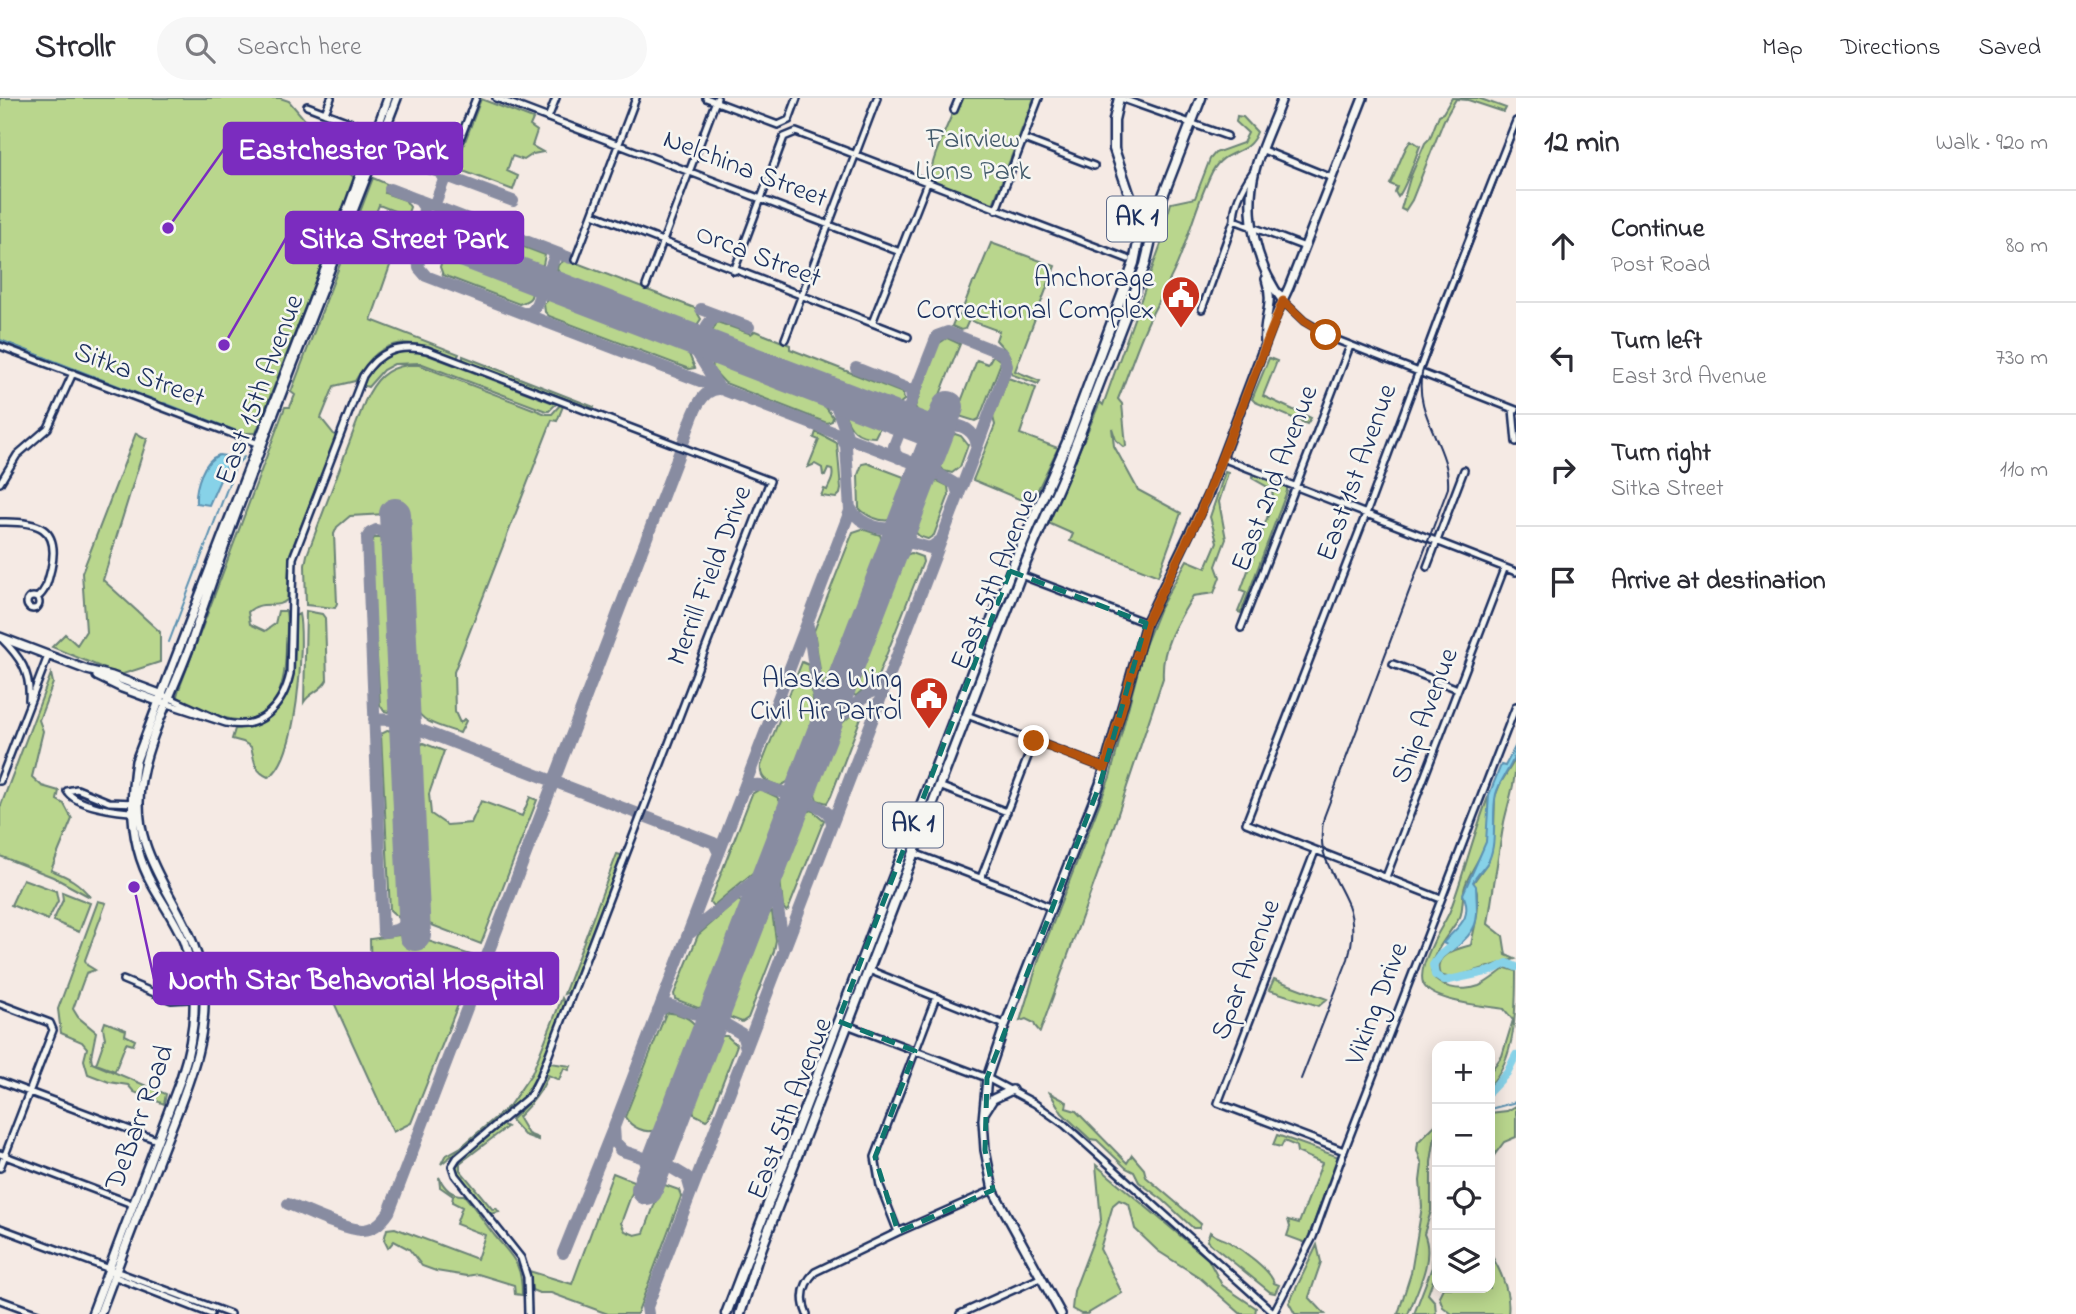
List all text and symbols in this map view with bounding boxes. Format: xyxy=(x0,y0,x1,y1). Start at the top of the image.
search box xyxy=(157,17,647,80)
text: Strollr xyxy=(35,24,115,72)
icon: search xyxy=(181,29,219,67)
text: Search here xyxy=(237,29,362,67)
text: Map xyxy=(1762,31,1803,66)
text: Directions xyxy=(1841,31,1940,66)
text: Saved xyxy=(1978,31,2041,66)
street label: Nelchina Street xyxy=(657,120,833,220)
park label: Fairview Lions Park xyxy=(915,120,1032,193)
text: 12 min xyxy=(1544,122,1619,166)
callout: Eastchester Park xyxy=(224,123,462,174)
text: Walk · 920 m xyxy=(1936,127,2048,160)
text: Eastchester Park xyxy=(238,130,449,174)
road number: AK 1 xyxy=(1107,196,1167,242)
text: Continue xyxy=(1611,211,1704,249)
callout: Sitka Street Park xyxy=(286,212,523,263)
street label: Orca Street xyxy=(689,214,827,300)
text: Sitka Street Park xyxy=(300,219,509,263)
icon: ahead xyxy=(1544,227,1582,265)
text: 80 m xyxy=(2006,230,2048,263)
text: Post Road xyxy=(1611,249,1710,282)
place label: Anchorage Correctional Complex xyxy=(916,259,1154,332)
public building icon: Anchorage Correctional Complex xyxy=(1160,274,1202,329)
street label: East 15th Avenue xyxy=(206,288,316,491)
route start xyxy=(1310,319,1341,350)
text: Turn left xyxy=(1611,323,1702,361)
street label: Sitka Street xyxy=(68,332,210,420)
icon: left xyxy=(1544,339,1582,377)
text: 730 m xyxy=(1995,342,2048,375)
text: East 3rd Avenue xyxy=(1611,361,1767,394)
street label: East 1st Avenue xyxy=(1307,378,1409,567)
street label: East 2nd Avenue xyxy=(1222,379,1331,578)
text: Turn right xyxy=(1611,435,1711,473)
icon: right xyxy=(1544,451,1582,489)
text: 110 m xyxy=(2000,454,2048,487)
text: Sitka Street xyxy=(1611,473,1724,506)
street label: Merrill Field Drive xyxy=(658,480,764,672)
street label: East 5th Avenue xyxy=(941,483,1051,677)
icon: arrive xyxy=(1544,563,1582,601)
text: Arrive at destination xyxy=(1611,563,1826,601)
street label: Ship Avenue xyxy=(1381,642,1471,790)
place label: Alaska Wing Civil Air Patrol xyxy=(750,660,902,733)
public building icon: Alaska Wing Civil Air Patrol xyxy=(908,675,950,730)
route end xyxy=(1018,725,1049,756)
road number: AK 1 xyxy=(883,803,943,848)
street label: Spar Avenue xyxy=(1201,893,1293,1046)
street label: Viking Drive xyxy=(1335,936,1420,1072)
callout: North Star Behavorial Hospital xyxy=(154,953,558,1004)
text: North Star Behavorial Hospital xyxy=(168,960,544,1004)
street label: East 5th Avenue xyxy=(737,1012,845,1206)
street label: DeBarr Road xyxy=(95,1039,186,1198)
map controls xyxy=(1432,1041,1495,1293)
button: + xyxy=(1432,1041,1495,1104)
button: − xyxy=(1432,1104,1495,1167)
button: locate xyxy=(1432,1167,1495,1230)
button: layers xyxy=(1432,1230,1495,1293)

